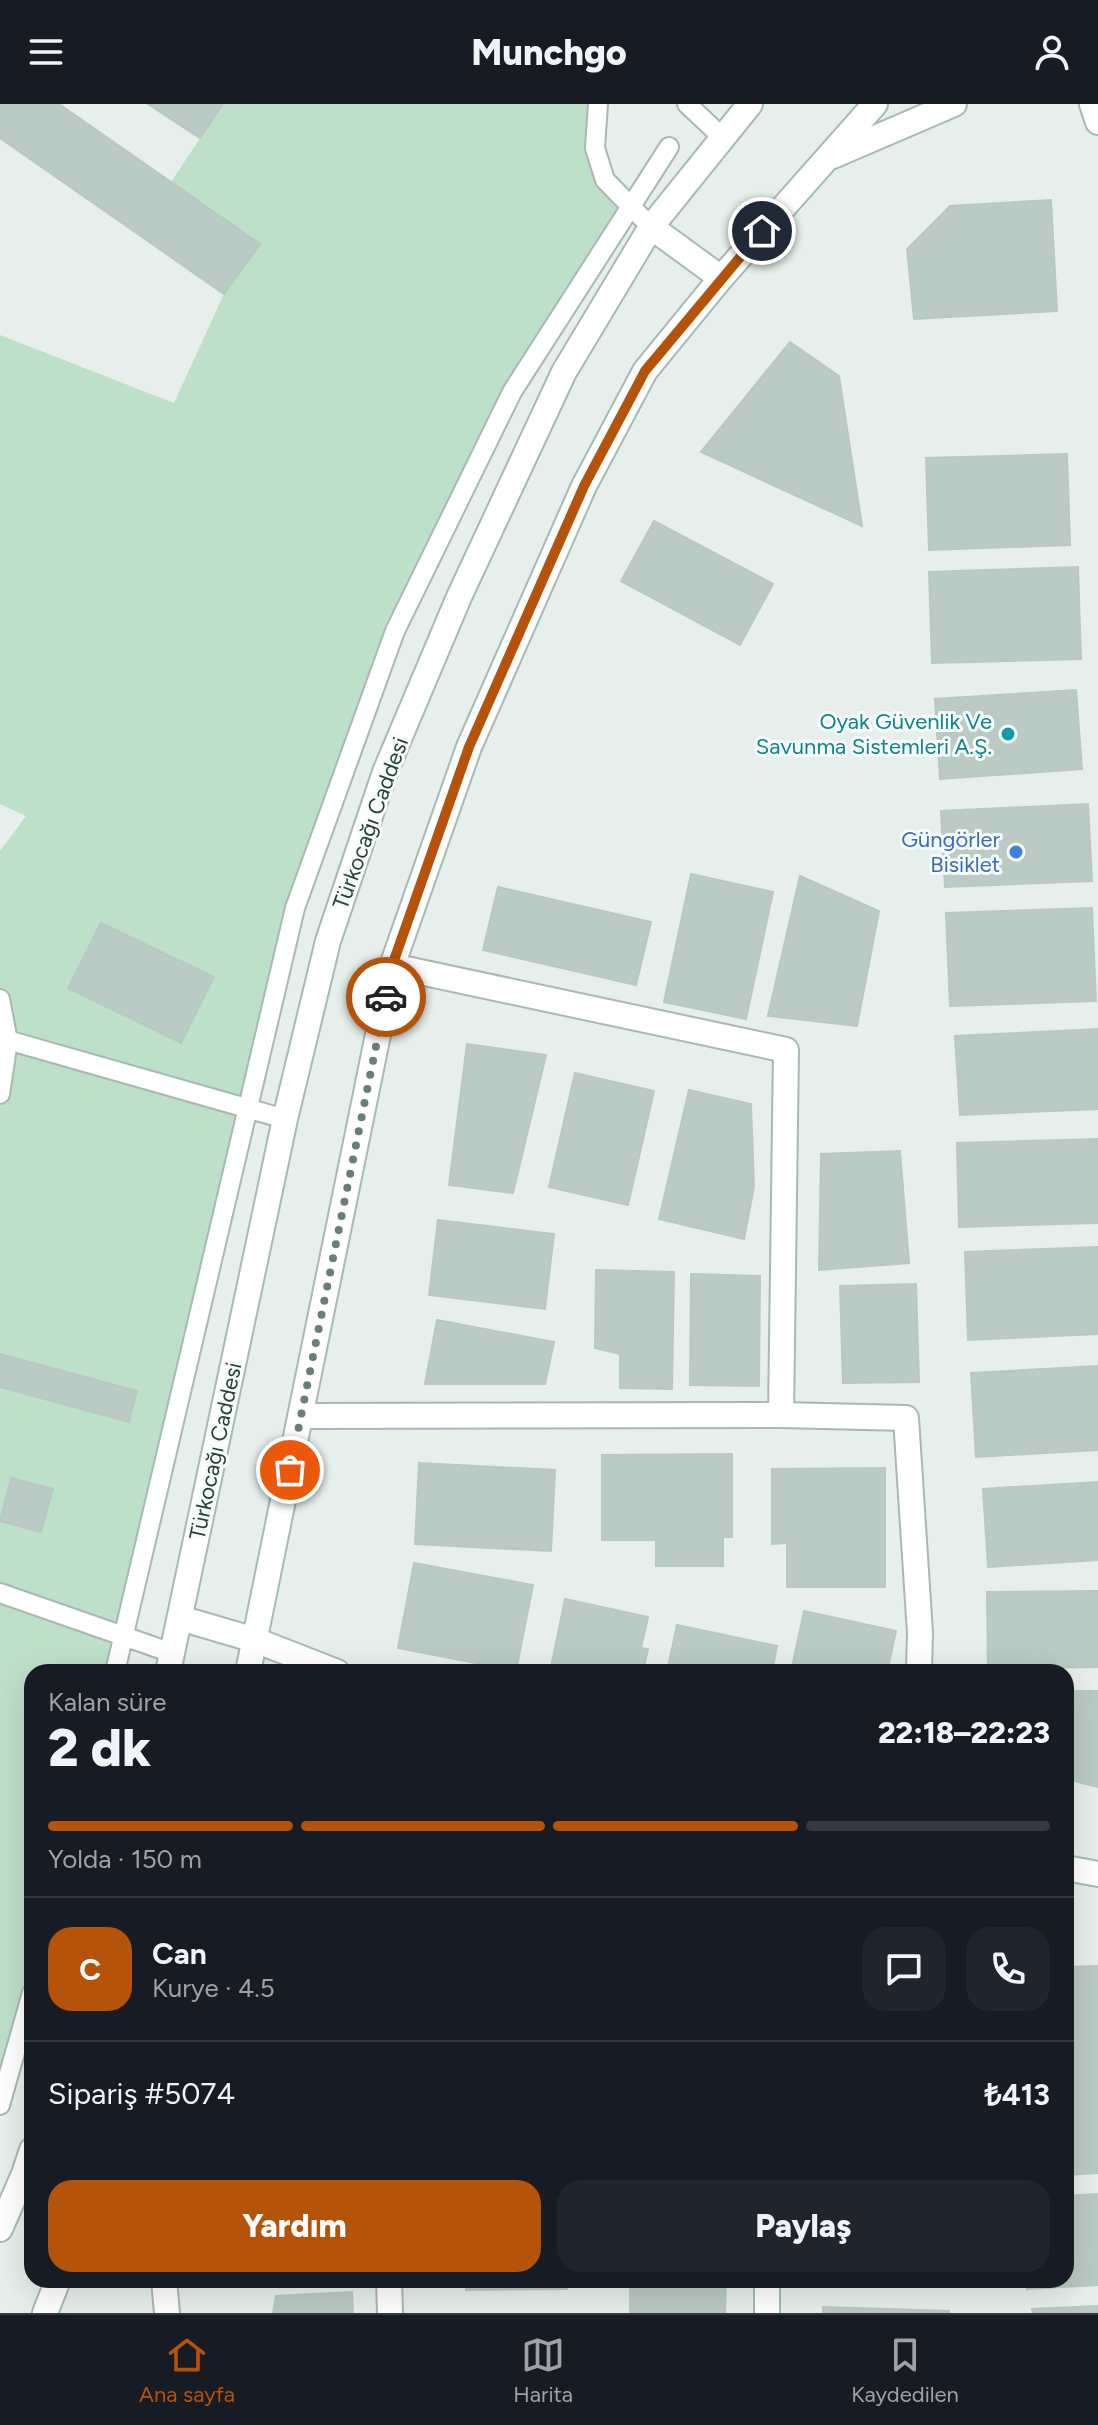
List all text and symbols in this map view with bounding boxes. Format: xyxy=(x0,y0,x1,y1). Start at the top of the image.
icon: menu xyxy=(24,30,68,74)
icon: person xyxy=(1030,30,1074,74)
text: Munchgo xyxy=(471,31,627,74)
pin xyxy=(728,197,796,265)
icon: home xyxy=(740,209,784,253)
place label: Oyak Güvenlik Ve Savunma Sistemleri A.Ş. xyxy=(756,708,992,760)
marker: Oyak Güvenlik Ve Savunma Sistemleri A.Ş. xyxy=(999,725,1017,743)
street label: Türkocağı Caddesi xyxy=(327,734,414,913)
place label: Güngörler Bisiklet xyxy=(901,826,1001,878)
marker: Güngörler Bisiklet xyxy=(1007,843,1025,861)
courier xyxy=(346,957,426,1037)
icon: car xyxy=(364,975,408,1019)
street label: Türkocağı Caddesi xyxy=(183,1360,247,1542)
pin xyxy=(256,1436,324,1504)
icon: bag xyxy=(268,1448,312,1492)
text: Kalan süre xyxy=(48,1686,166,1718)
text: 22:18–22:23 xyxy=(878,1714,1050,1751)
text: 2 dk xyxy=(48,1717,151,1779)
text: Yolda · 150 m xyxy=(48,1843,202,1875)
button: chat xyxy=(862,1927,946,2011)
button: phone xyxy=(966,1927,1050,2011)
text: Can xyxy=(152,1935,207,1972)
text: C xyxy=(79,1951,101,1988)
text: Kurye · 4.5 xyxy=(152,1972,275,2004)
text: Sipariş #5074 xyxy=(48,2075,235,2112)
text: ₺413 xyxy=(985,2076,1050,2113)
button: Yardım xyxy=(48,2180,541,2272)
button: Paylaş xyxy=(557,2180,1050,2272)
tab: Ana sayfa xyxy=(139,2333,235,2408)
tab: Harita xyxy=(513,2333,573,2408)
tab: Kaydedilen xyxy=(851,2333,959,2408)

